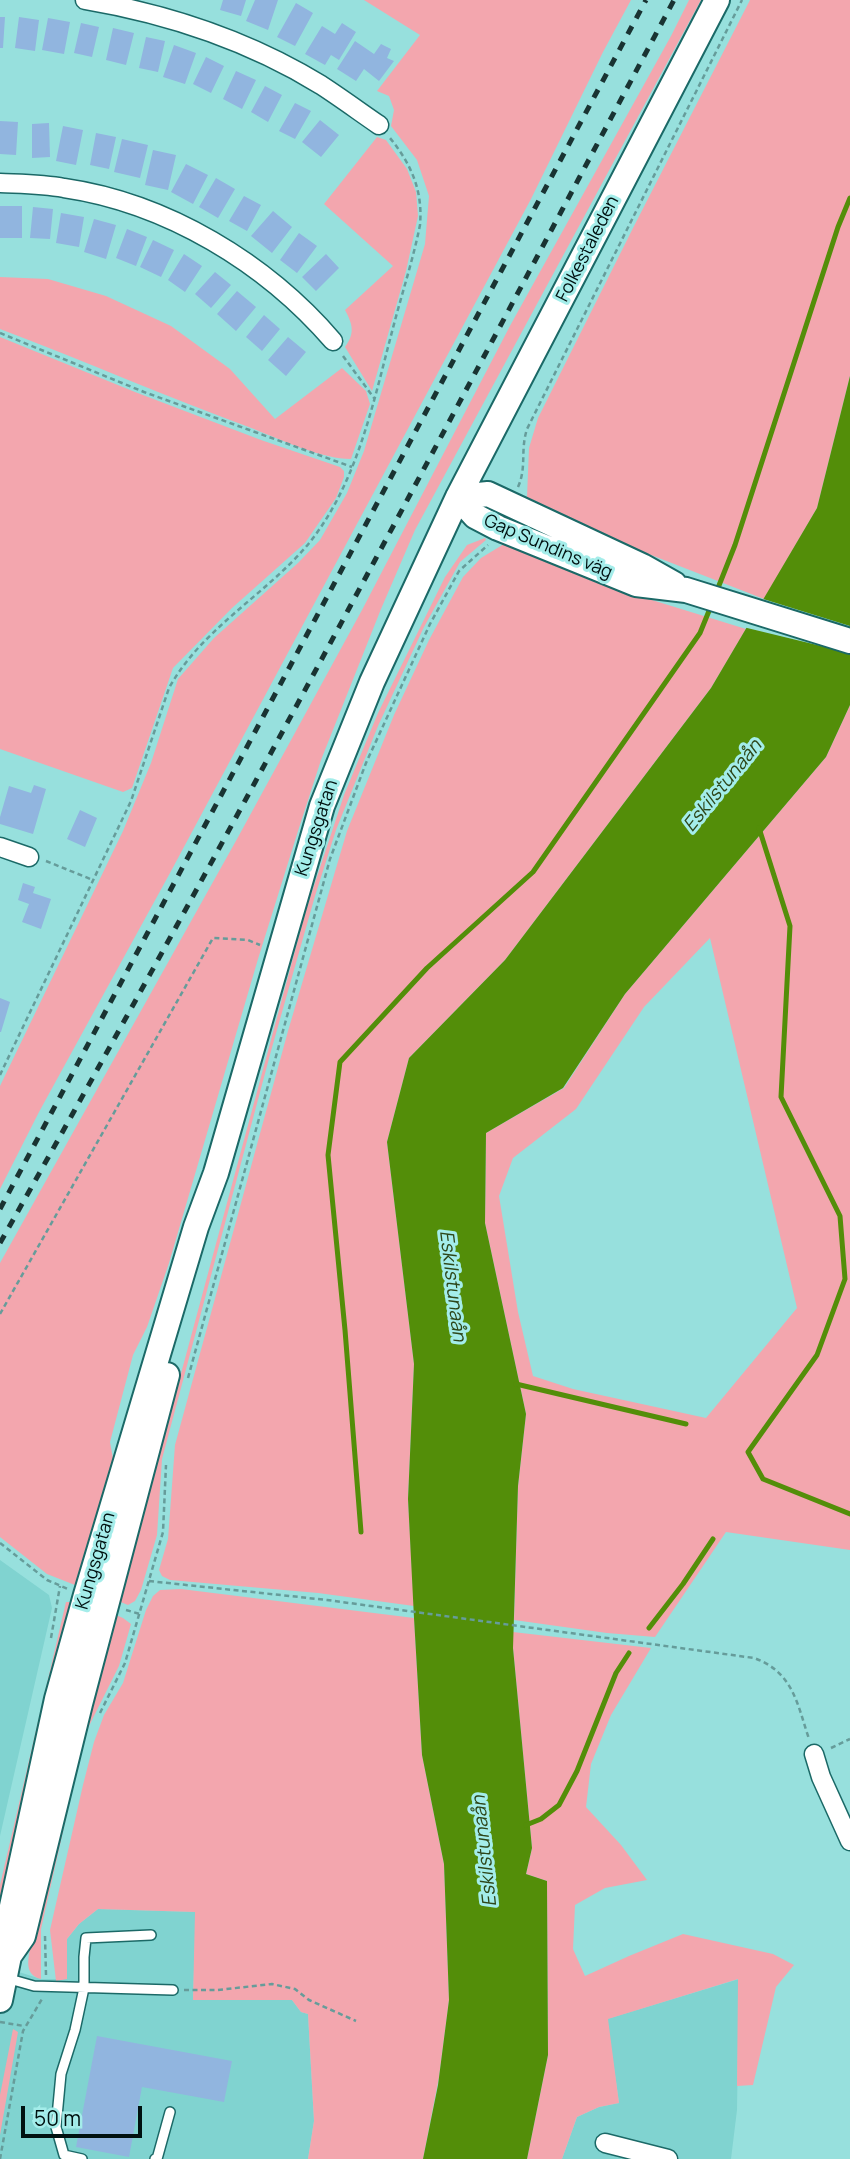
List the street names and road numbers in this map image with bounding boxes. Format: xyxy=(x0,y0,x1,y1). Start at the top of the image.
street label: Folkestaleden xyxy=(552,192,624,306)
street label: Gap Sundins väg xyxy=(481,510,615,584)
street label: Kungsgatan xyxy=(291,777,343,879)
street label: Kungsgatan xyxy=(72,1510,120,1612)

